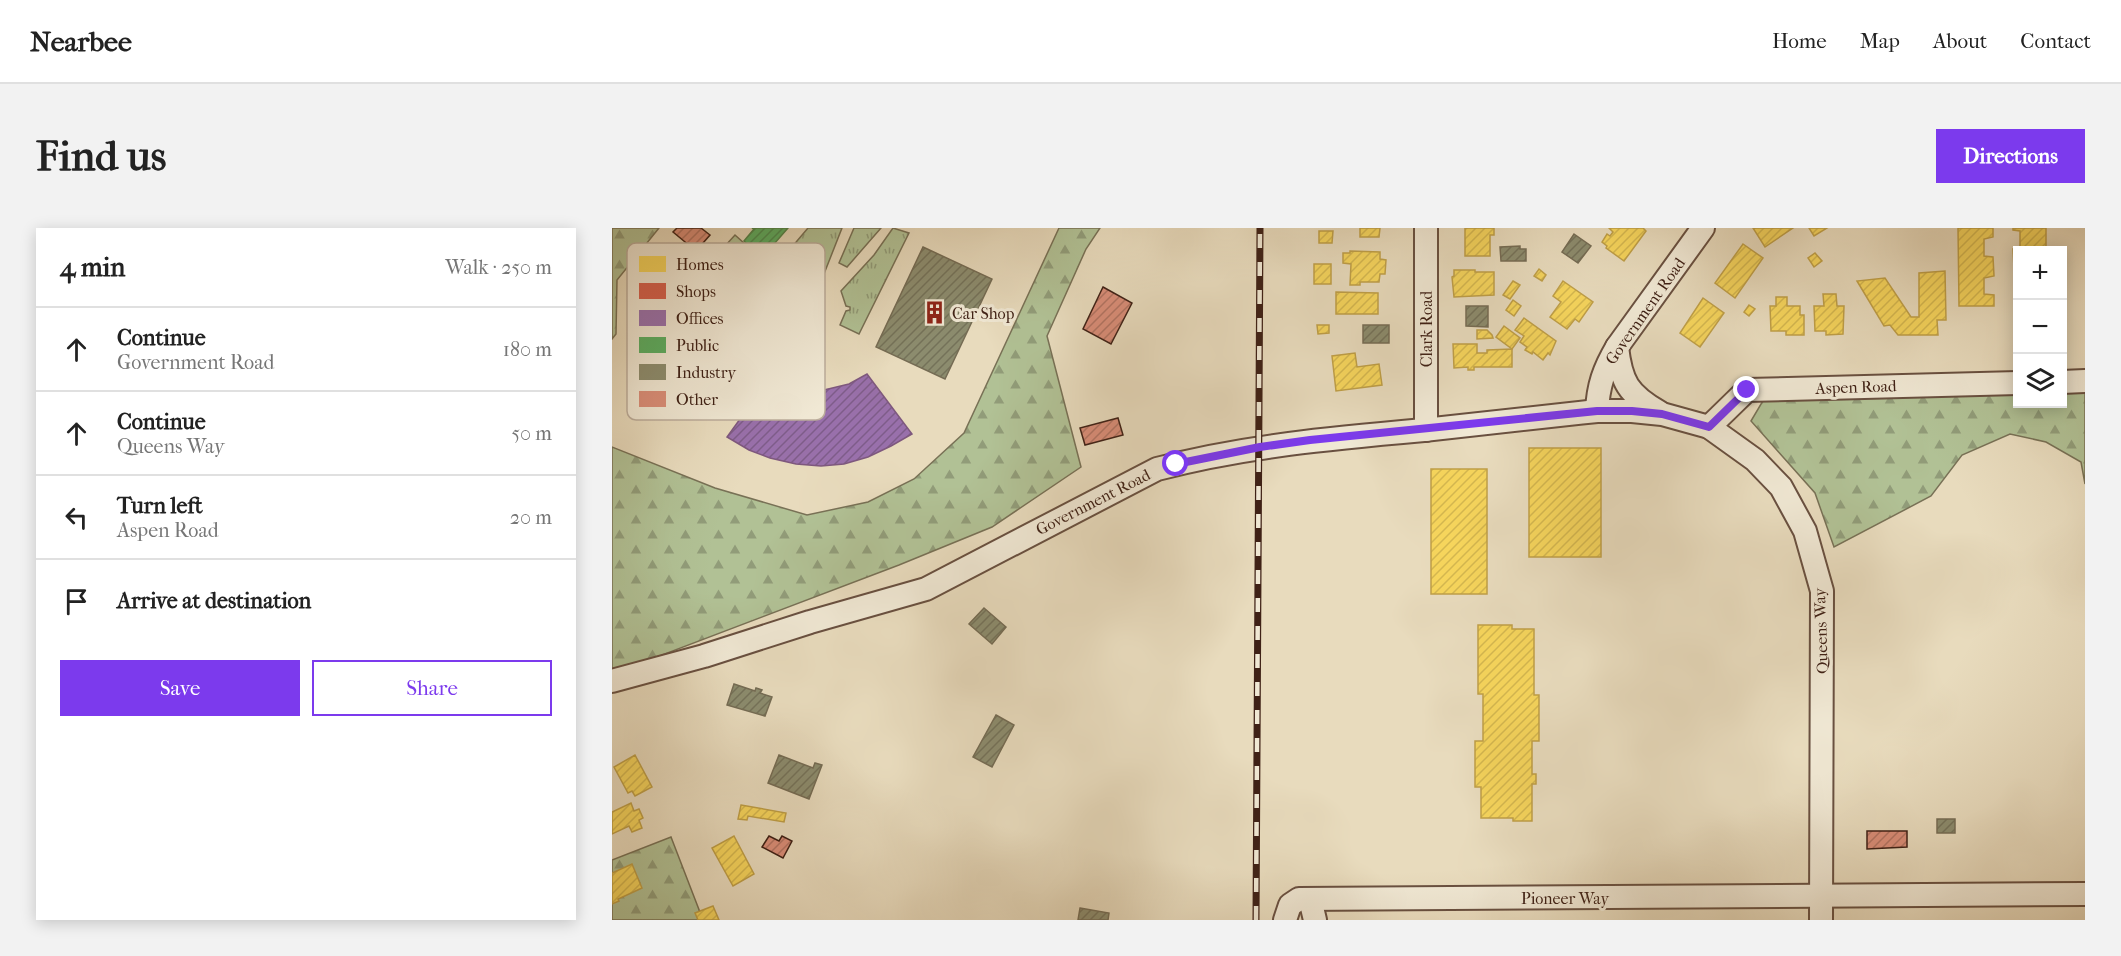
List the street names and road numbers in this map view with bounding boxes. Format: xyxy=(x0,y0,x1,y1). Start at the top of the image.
street label: Government Road xyxy=(1601,254,1689,368)
street label: Clark Road xyxy=(1417,290,1436,367)
street label: Aspen Road xyxy=(1814,376,1897,398)
street label: Government Road xyxy=(1033,465,1154,539)
street label: Queens Way xyxy=(1810,587,1832,674)
street label: Pioneer Way xyxy=(1521,889,1609,908)

